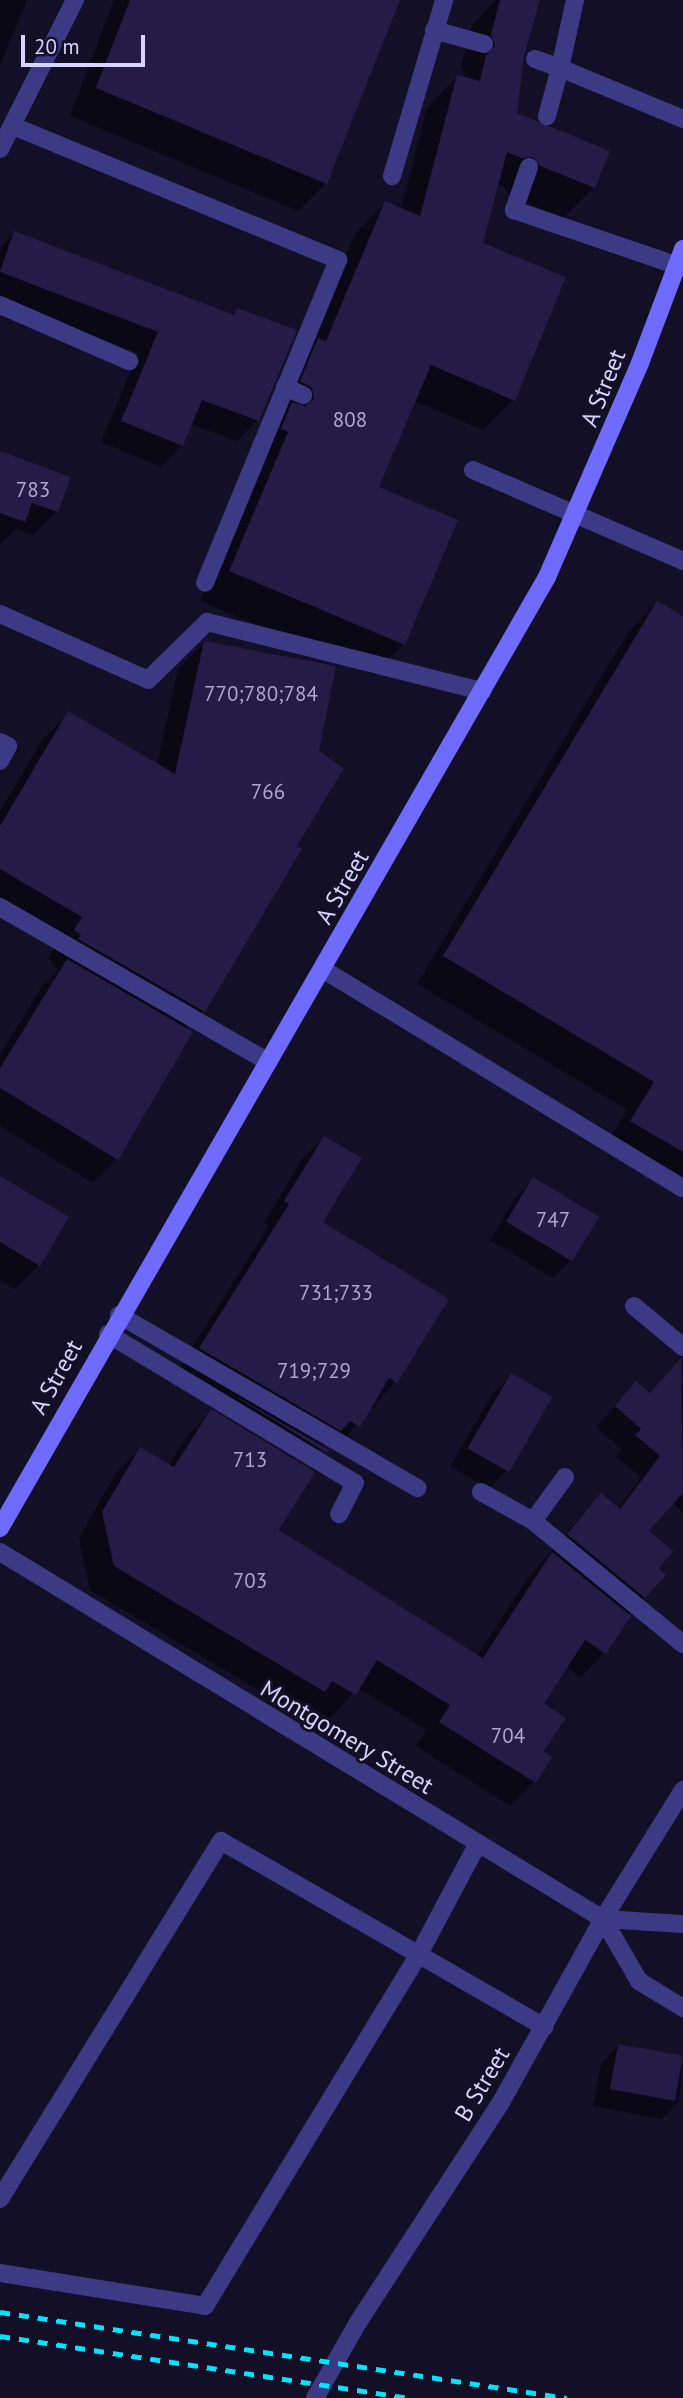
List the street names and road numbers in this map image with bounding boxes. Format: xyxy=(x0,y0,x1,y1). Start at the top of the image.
street label: A Street xyxy=(574,345,632,431)
street label: A Street xyxy=(309,844,375,930)
street label: A Street xyxy=(24,1334,88,1420)
street label: Montgomery Street xyxy=(255,1674,439,1800)
street label: B Street xyxy=(449,2042,515,2126)

